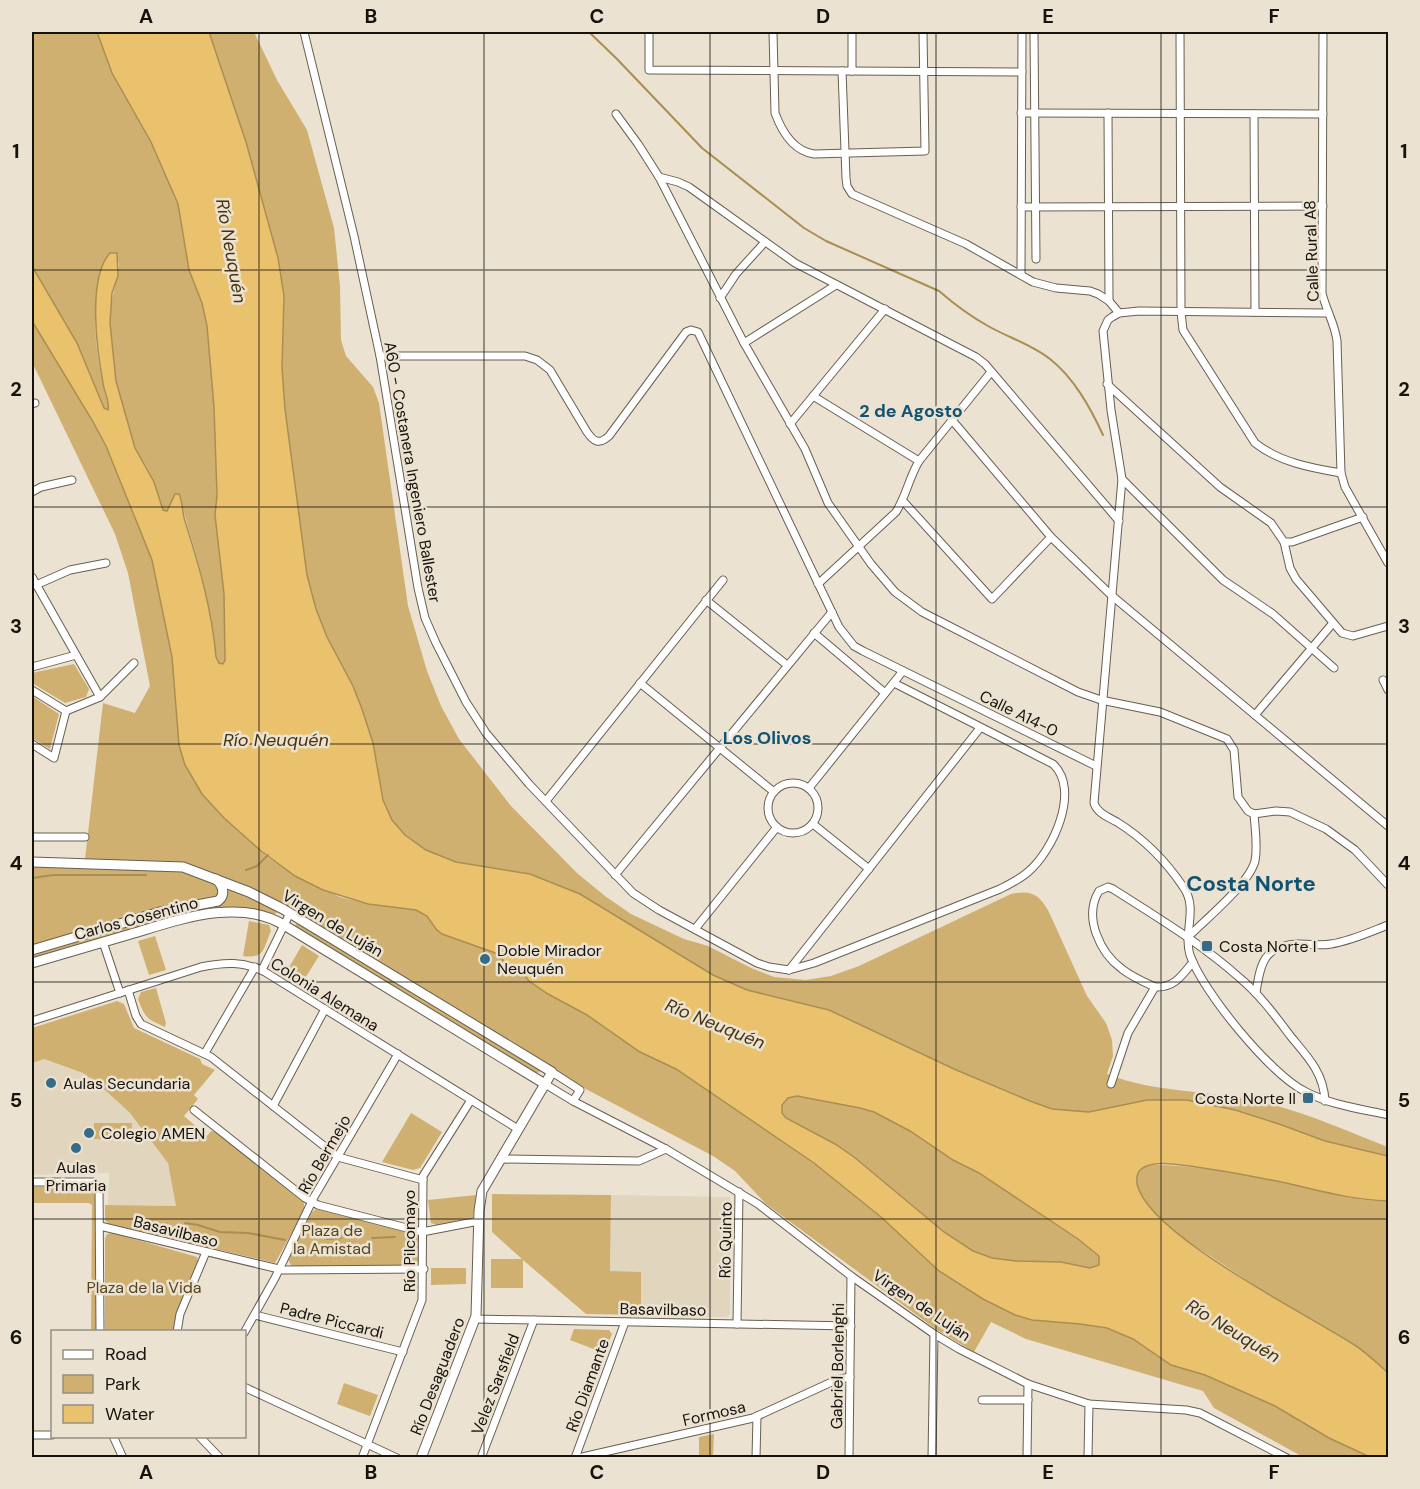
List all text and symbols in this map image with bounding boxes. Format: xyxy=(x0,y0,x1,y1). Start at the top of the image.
text: A xyxy=(139,3,153,29)
text: B xyxy=(365,3,377,29)
text: C xyxy=(590,3,604,29)
text: D xyxy=(816,3,830,29)
text: E xyxy=(1042,3,1054,29)
text: F xyxy=(1268,3,1280,29)
text: 1 xyxy=(12,138,20,164)
text: 1 xyxy=(1400,138,1408,164)
water label: Río Neuquén xyxy=(210,197,252,305)
street label: Calle Rural A8 xyxy=(1299,200,1324,302)
street label: A60 - Costanera Ingeniero Ballester xyxy=(379,340,446,604)
text: 2 xyxy=(10,376,22,402)
text: 2 xyxy=(1398,376,1410,402)
district label: 2 de Agosto xyxy=(859,399,963,423)
text: 3 xyxy=(10,613,22,639)
text: 3 xyxy=(1398,613,1410,639)
street label: Calle A14-0 xyxy=(976,685,1062,742)
district label: Los Olivos xyxy=(723,726,811,750)
water label: Río Neuquén xyxy=(223,728,329,752)
text: 4 xyxy=(10,850,23,876)
text: 4 xyxy=(1398,850,1411,876)
district label: Costa Norte xyxy=(1186,869,1316,898)
street label: Virgen de Luján xyxy=(278,885,387,962)
street label: Carlos Cosentino xyxy=(72,892,200,945)
place label: Costa Norte I xyxy=(1219,936,1316,957)
marker: Costa Norte I xyxy=(1200,939,1214,953)
place label: Doble Mirador Neuquén xyxy=(497,940,602,979)
marker: Doble Mirador Neuquén xyxy=(478,952,492,966)
street label: Colonia Alemana xyxy=(267,953,383,1036)
water label: Río Neuquén xyxy=(661,993,769,1055)
place label: Aulas Secundaria xyxy=(63,1073,190,1094)
marker: Aulas Secundaria xyxy=(44,1076,58,1090)
text: 5 xyxy=(10,1087,22,1113)
text: 5 xyxy=(1398,1087,1410,1113)
place label: Costa Norte II xyxy=(1195,1088,1296,1109)
marker: Costa Norte II xyxy=(1301,1091,1315,1105)
street label: Río Bermejo xyxy=(293,1111,356,1198)
place label: Colegio AMEN xyxy=(101,1123,205,1144)
marker: Colegio AMEN xyxy=(82,1126,96,1140)
marker: Aulas Primaria xyxy=(69,1141,83,1155)
place label: Aulas Primaria xyxy=(46,1157,106,1196)
street label: Río Pilcomayo xyxy=(399,1190,420,1292)
street label: Río Quinto xyxy=(714,1201,737,1279)
street label: Basavilbaso xyxy=(131,1211,221,1252)
park label: Plaza de la Amistad xyxy=(293,1220,371,1259)
street label: Virgen de Luján xyxy=(869,1265,975,1346)
park label: Plaza de la Vida xyxy=(86,1277,202,1298)
water label: Río Neuquén xyxy=(1181,1293,1285,1369)
street label: Padre Piccardi xyxy=(278,1297,386,1344)
street label: Basavilbaso xyxy=(619,1298,707,1321)
street label: Gabriel Borlenghi xyxy=(826,1303,849,1429)
street label: Río Desaguadero xyxy=(405,1314,470,1438)
text: 6 xyxy=(10,1324,22,1350)
text: 6 xyxy=(1398,1324,1410,1350)
legend xyxy=(51,1330,246,1438)
street label: Velez Sarsfield xyxy=(467,1331,524,1438)
street label: Río Diamante xyxy=(561,1336,614,1435)
text: Road xyxy=(105,1342,147,1366)
text: Park xyxy=(105,1372,141,1396)
street label: Formosa xyxy=(681,1396,748,1431)
text: Water xyxy=(105,1402,155,1426)
text: A xyxy=(139,1459,153,1485)
text: B xyxy=(365,1459,377,1485)
text: C xyxy=(590,1459,604,1485)
text: D xyxy=(816,1459,830,1485)
text: E xyxy=(1042,1459,1054,1485)
text: F xyxy=(1268,1459,1280,1485)

